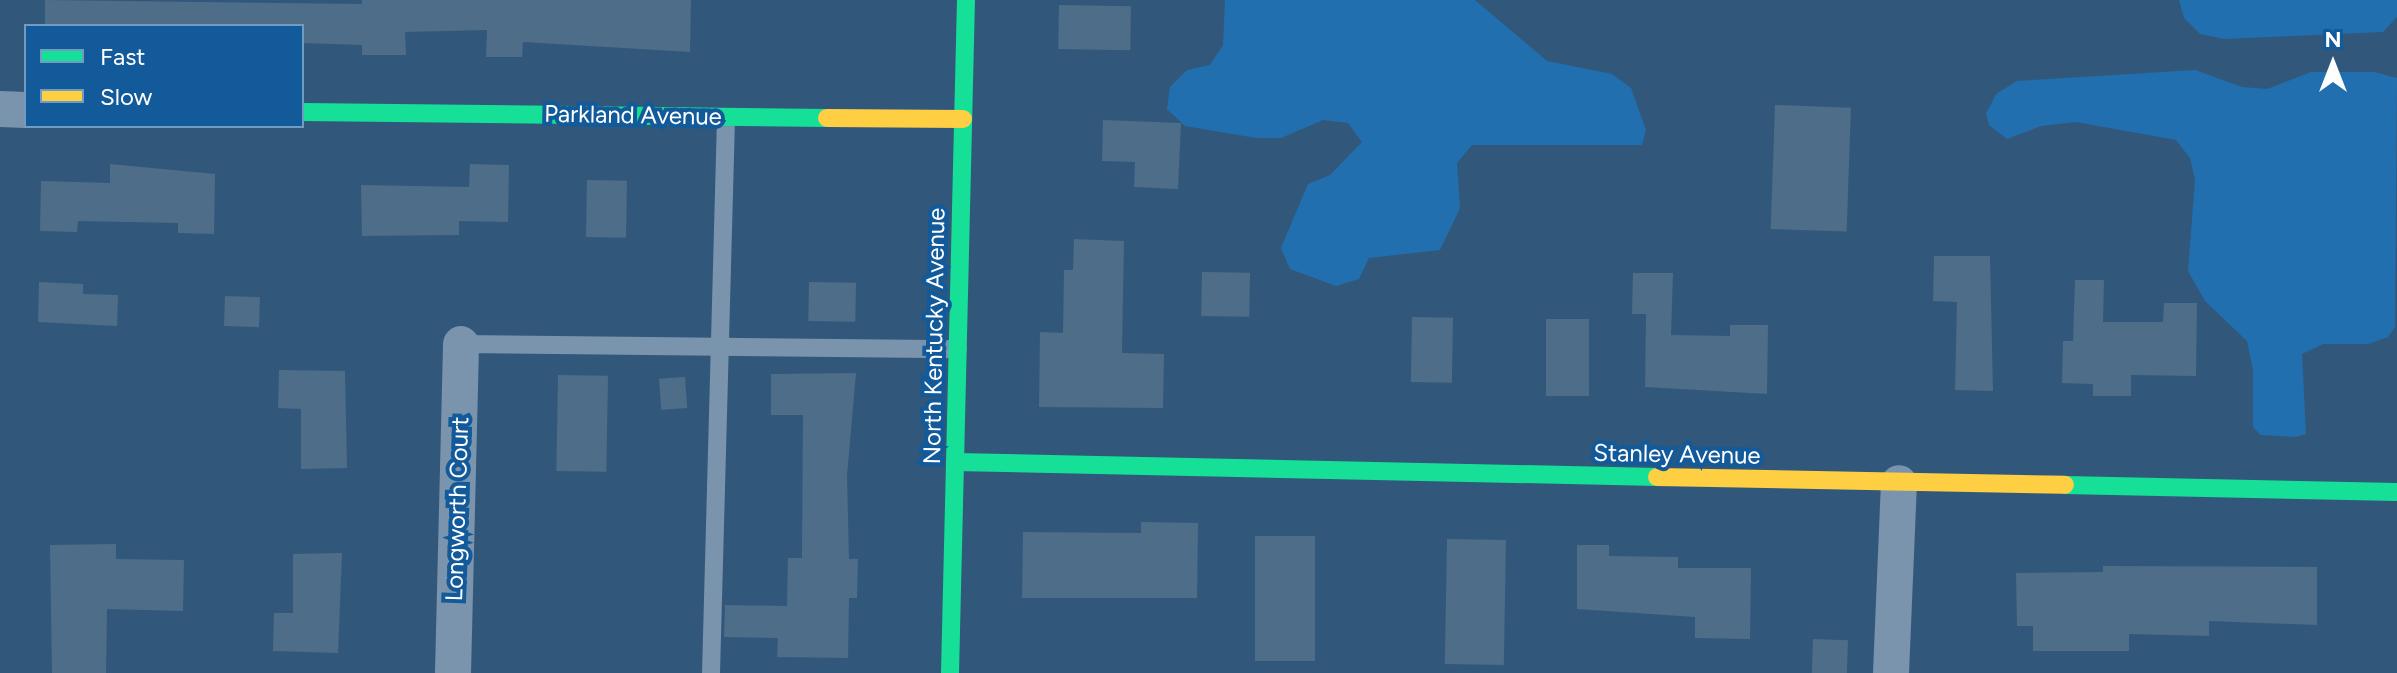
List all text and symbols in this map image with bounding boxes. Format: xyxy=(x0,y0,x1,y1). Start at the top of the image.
legend xyxy=(24,24,304,128)
north arrow xyxy=(2293,24,2373,104)
text: N xyxy=(2324,26,2342,53)
text: Fast xyxy=(100,42,145,71)
text: Slow xyxy=(100,82,152,111)
street label: Parkland Avenue xyxy=(544,99,722,131)
street label: North Kentucky Avenue xyxy=(917,207,951,465)
street label: Longworth Court xyxy=(439,416,475,602)
street label: Stanley Avenue xyxy=(1593,438,1761,470)

